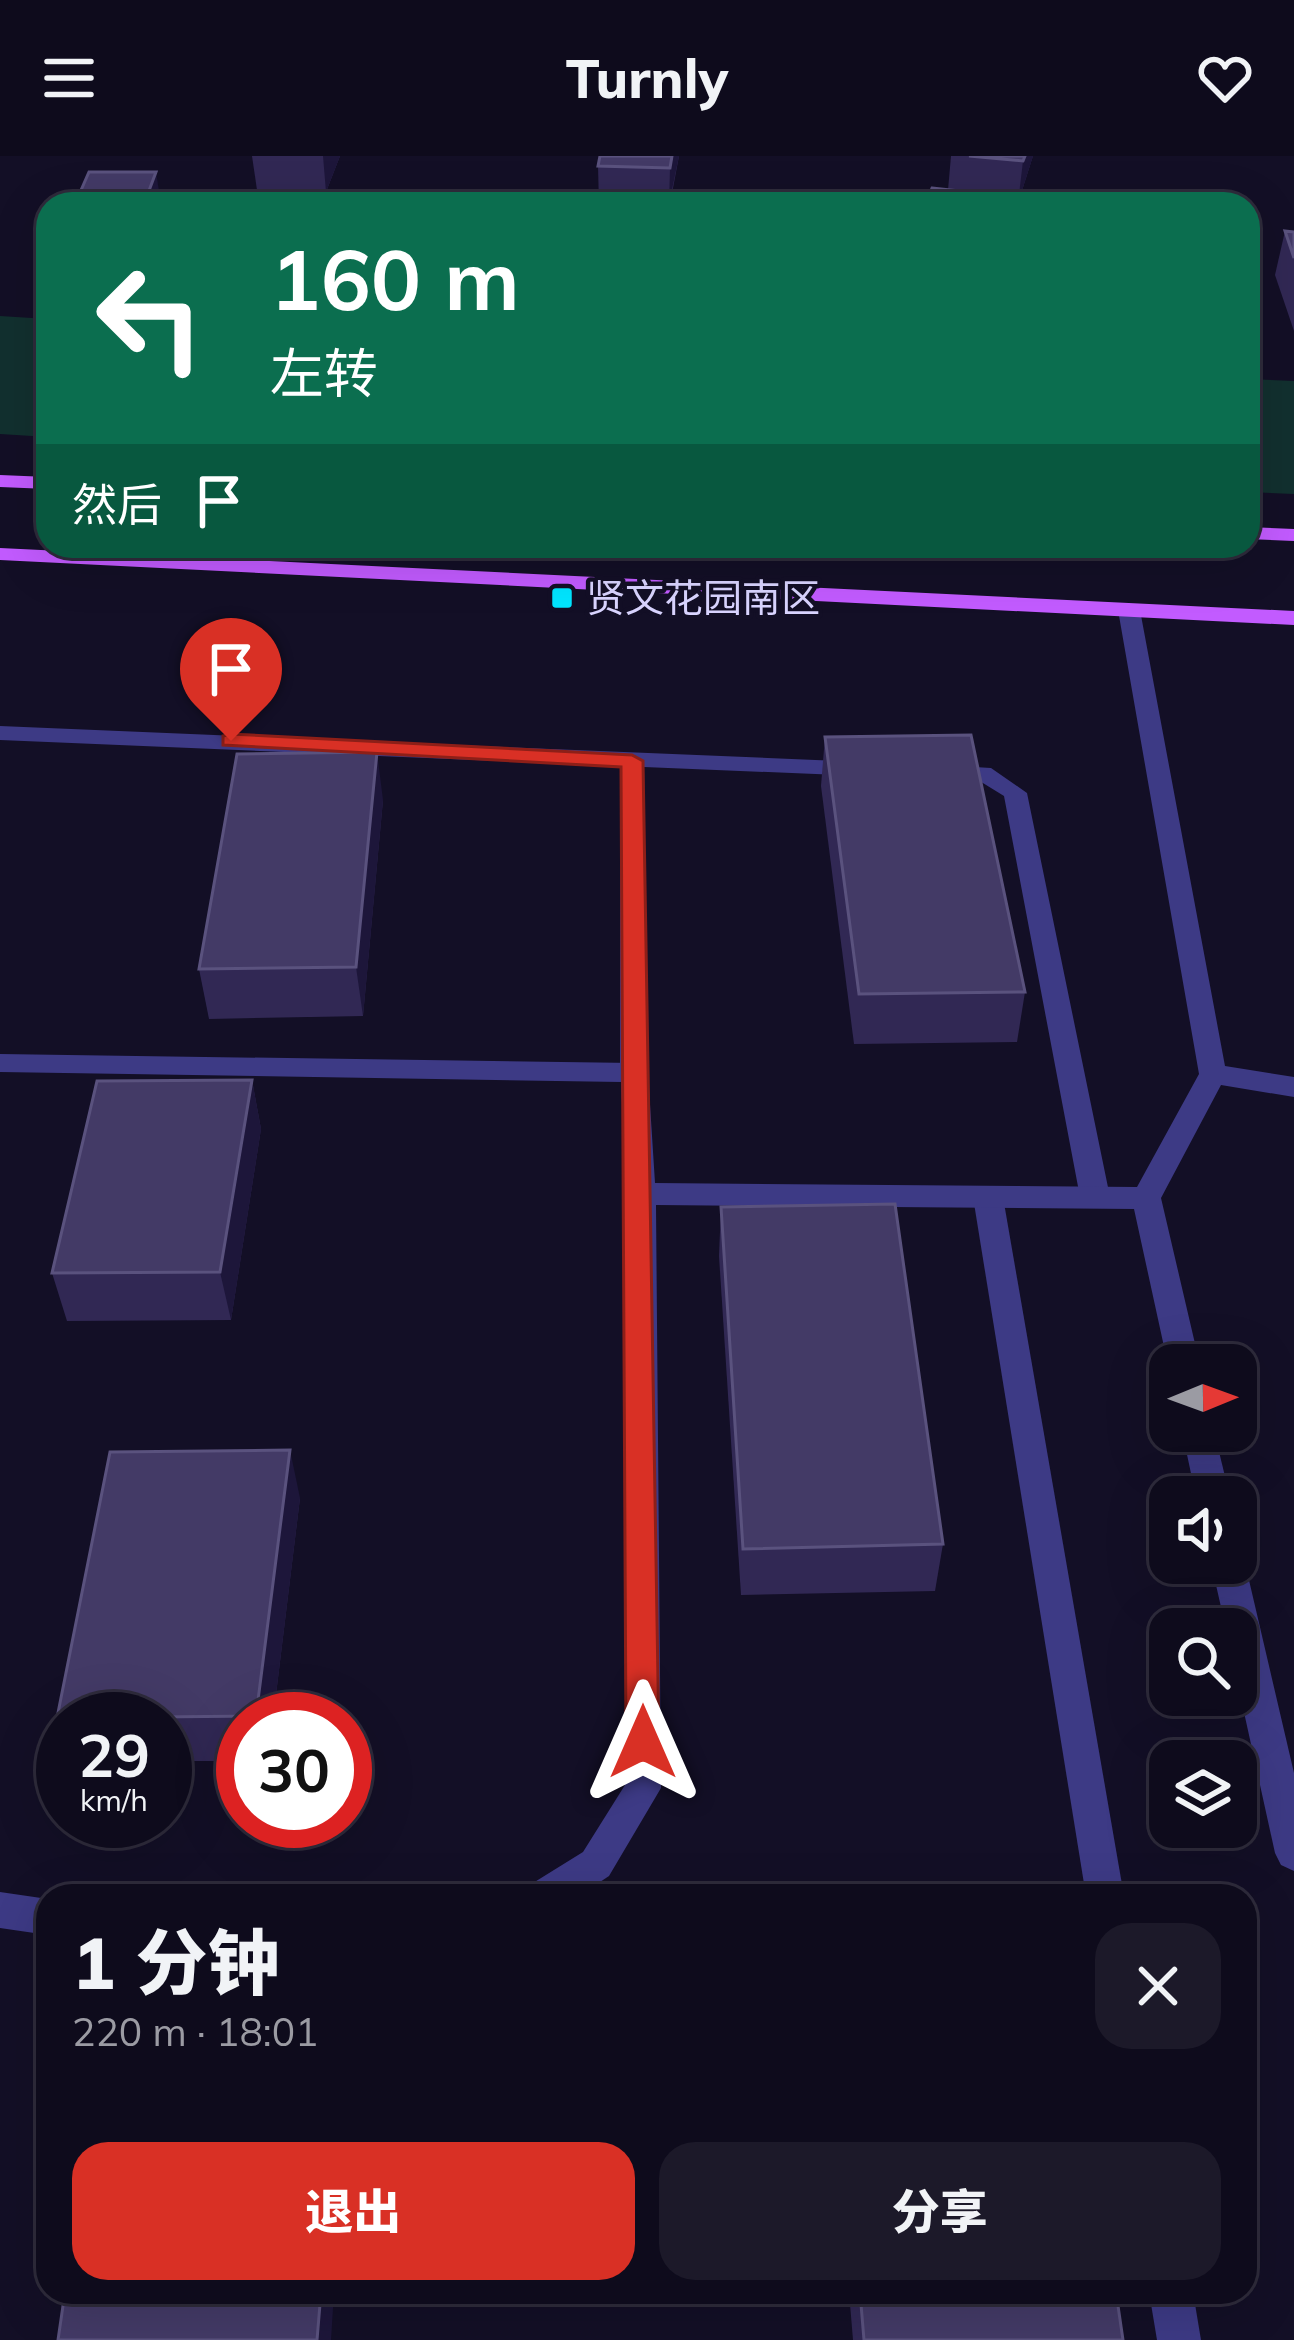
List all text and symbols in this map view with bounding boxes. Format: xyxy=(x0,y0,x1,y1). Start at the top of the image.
text: Turnly xyxy=(566,44,728,112)
icon: menu xyxy=(36,45,102,111)
icon: heart xyxy=(1192,45,1258,111)
text: 160 m xyxy=(270,226,520,331)
icon: left xyxy=(72,240,228,396)
text: 左转 xyxy=(270,339,378,407)
icon: arrive xyxy=(186,468,252,534)
text: 然后 xyxy=(72,476,162,532)
place label: 贤文花园南区 xyxy=(586,573,820,622)
marker: 贤文花园南区 xyxy=(549,585,575,611)
pin xyxy=(180,618,282,741)
icon: arrive xyxy=(198,636,264,702)
north arrow xyxy=(1149,1344,1257,1452)
map controls xyxy=(1149,1344,1257,1848)
button: sound xyxy=(1149,1476,1257,1584)
button: search xyxy=(1149,1608,1257,1716)
position arrow xyxy=(580,1679,706,1805)
speed limit sign: 30 xyxy=(216,1692,372,1848)
text: 29 xyxy=(78,1717,150,1792)
button: layers xyxy=(1149,1740,1257,1848)
text: km/h xyxy=(80,1781,148,1819)
text: 1 分钟 xyxy=(72,1917,280,2007)
button: close xyxy=(1095,1923,1221,2049)
text: 220 m · 18:01 xyxy=(72,2007,318,2056)
button: 退出 xyxy=(72,2142,635,2280)
button: 分享 xyxy=(659,2142,1221,2280)

